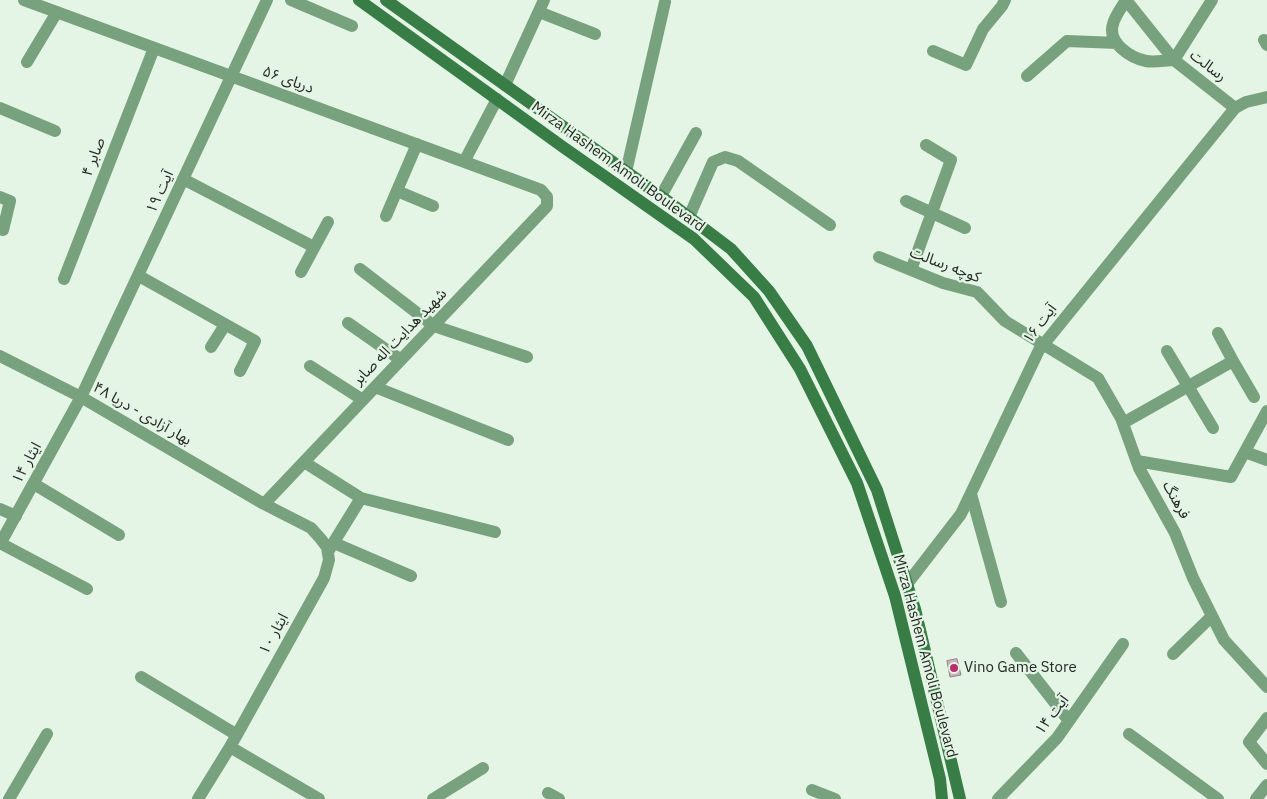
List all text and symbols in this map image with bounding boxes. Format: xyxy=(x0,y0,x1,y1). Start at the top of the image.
street label: رسالت xyxy=(1186,46,1230,86)
street label: دریای ۵۶ xyxy=(260,62,316,98)
street label: Mirza Hashem Amoli Boulevard xyxy=(528,98,708,236)
street label: صابر ۴ xyxy=(78,135,110,179)
street label: آیت ۱۹ xyxy=(142,168,178,216)
street label: کوچه رسالت xyxy=(907,243,983,287)
street label: شهید هدایت اله صابر xyxy=(349,285,451,389)
street label: آیت ۱۶ xyxy=(1019,301,1061,347)
street label: بهار آزادی - دریا ۴۸ xyxy=(90,379,194,449)
street label: ایثار ۱۴ xyxy=(8,439,46,487)
street label: فرهنگ xyxy=(1158,478,1194,522)
street label: Mirza Hashem Amoli Boulevard xyxy=(889,552,961,760)
street label: ایثار ۱۰ xyxy=(255,610,293,658)
place label: Vino Game Store xyxy=(964,659,1077,677)
marker: Vino Game Store xyxy=(948,662,960,674)
street label: آيت ۱۴ xyxy=(1031,692,1073,738)

